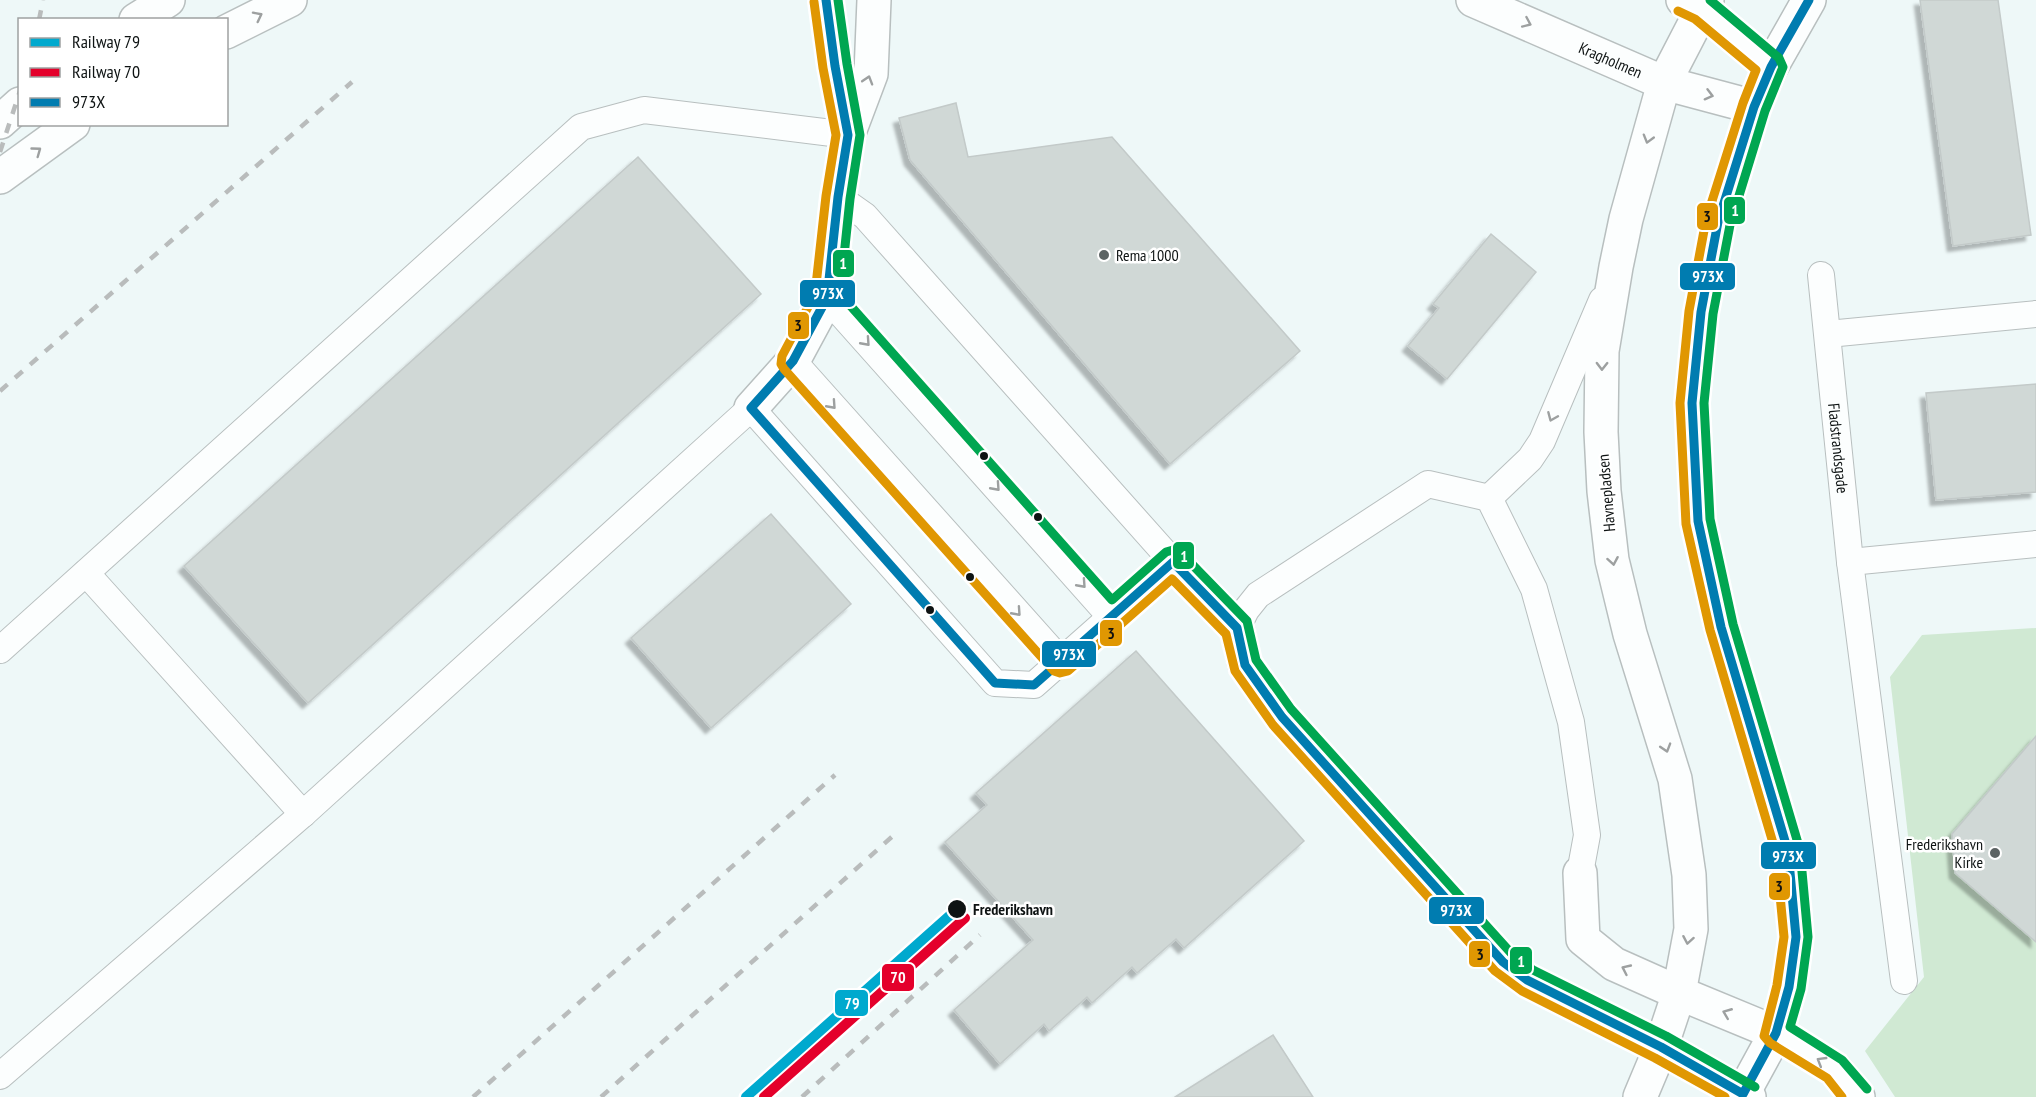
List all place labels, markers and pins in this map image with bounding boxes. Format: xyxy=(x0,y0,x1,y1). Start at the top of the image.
place label: Rema 1000 xyxy=(1116,245,1179,265)
marker: Rema 1000 xyxy=(1097,248,1111,262)
unlabelled marker xyxy=(978,450,990,462)
unlabelled marker xyxy=(1032,511,1044,523)
unlabelled marker xyxy=(964,571,976,583)
unlabelled marker xyxy=(924,604,936,616)
place label: Frederikshavn Kirke xyxy=(1906,834,1983,872)
marker: Frederikshavn Kirke xyxy=(1988,846,2002,860)
marker: Frederikshavn xyxy=(946,898,968,920)
place label: Frederikshavn xyxy=(973,899,1053,919)

